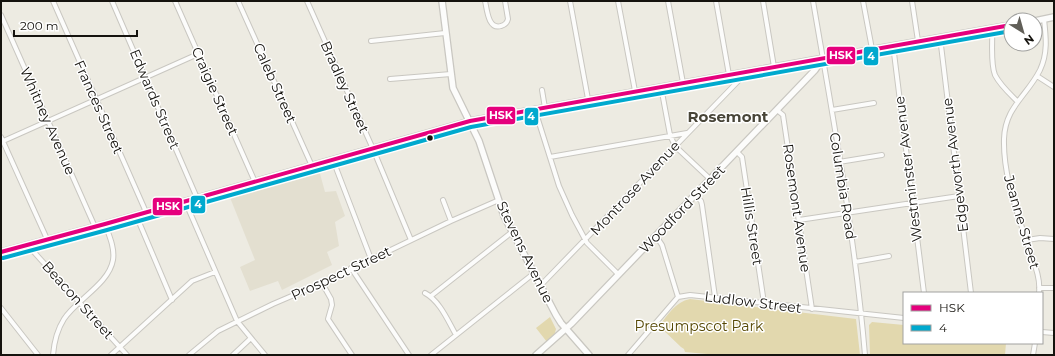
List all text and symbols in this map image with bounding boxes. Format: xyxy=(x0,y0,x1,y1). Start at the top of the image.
scale bar xyxy=(14,12,137,38)
north arrow xyxy=(1003,12,1043,52)
text: 200 m xyxy=(20,18,59,33)
text: N xyxy=(1021,32,1037,48)
street label: Bradley Street xyxy=(317,38,373,136)
street label: Caleb Street xyxy=(249,40,301,126)
street label: Craigie Street xyxy=(187,44,243,138)
street label: Edwards Street xyxy=(126,46,184,152)
line badge: HSK xyxy=(826,46,856,65)
line badge: 4 xyxy=(863,46,879,66)
text: HSK xyxy=(829,48,854,62)
text: 4 xyxy=(867,49,875,63)
street label: Frances Street xyxy=(70,57,128,157)
street label: Whitney Avenue xyxy=(16,64,80,178)
street label: Westminster Avenue xyxy=(890,95,926,243)
street label: Edgeworth Avenue xyxy=(938,97,972,233)
line badge: HSK xyxy=(486,106,516,125)
line badge: 4 xyxy=(524,107,539,126)
district label: Rosemont xyxy=(688,107,769,126)
text: HSK xyxy=(489,108,514,122)
text: 4 xyxy=(527,109,535,123)
street label: Columbia Road xyxy=(826,131,860,241)
unlabelled marker xyxy=(425,133,435,143)
street label: Montrose Avenue xyxy=(586,137,684,239)
street label: Rosemont Avenue xyxy=(779,143,815,273)
street label: Woodford Street xyxy=(635,161,729,257)
street label: Jeanne Street xyxy=(1000,172,1044,271)
street label: Hillis Street xyxy=(737,185,767,267)
line badge: 4 xyxy=(190,195,206,214)
line badge: HSK xyxy=(152,197,183,216)
text: 4 xyxy=(194,197,202,211)
street label: Stevens Avenue xyxy=(493,198,557,306)
text: HSK xyxy=(156,199,181,213)
street label: Prospect Street xyxy=(288,242,394,304)
street label: Beacon Street xyxy=(38,257,118,343)
street label: Ludlow Street xyxy=(703,287,803,317)
legend xyxy=(903,292,1043,344)
text: HSK xyxy=(939,300,965,315)
park label: Presumpscot Park xyxy=(635,317,764,335)
text: 4 xyxy=(939,320,947,335)

